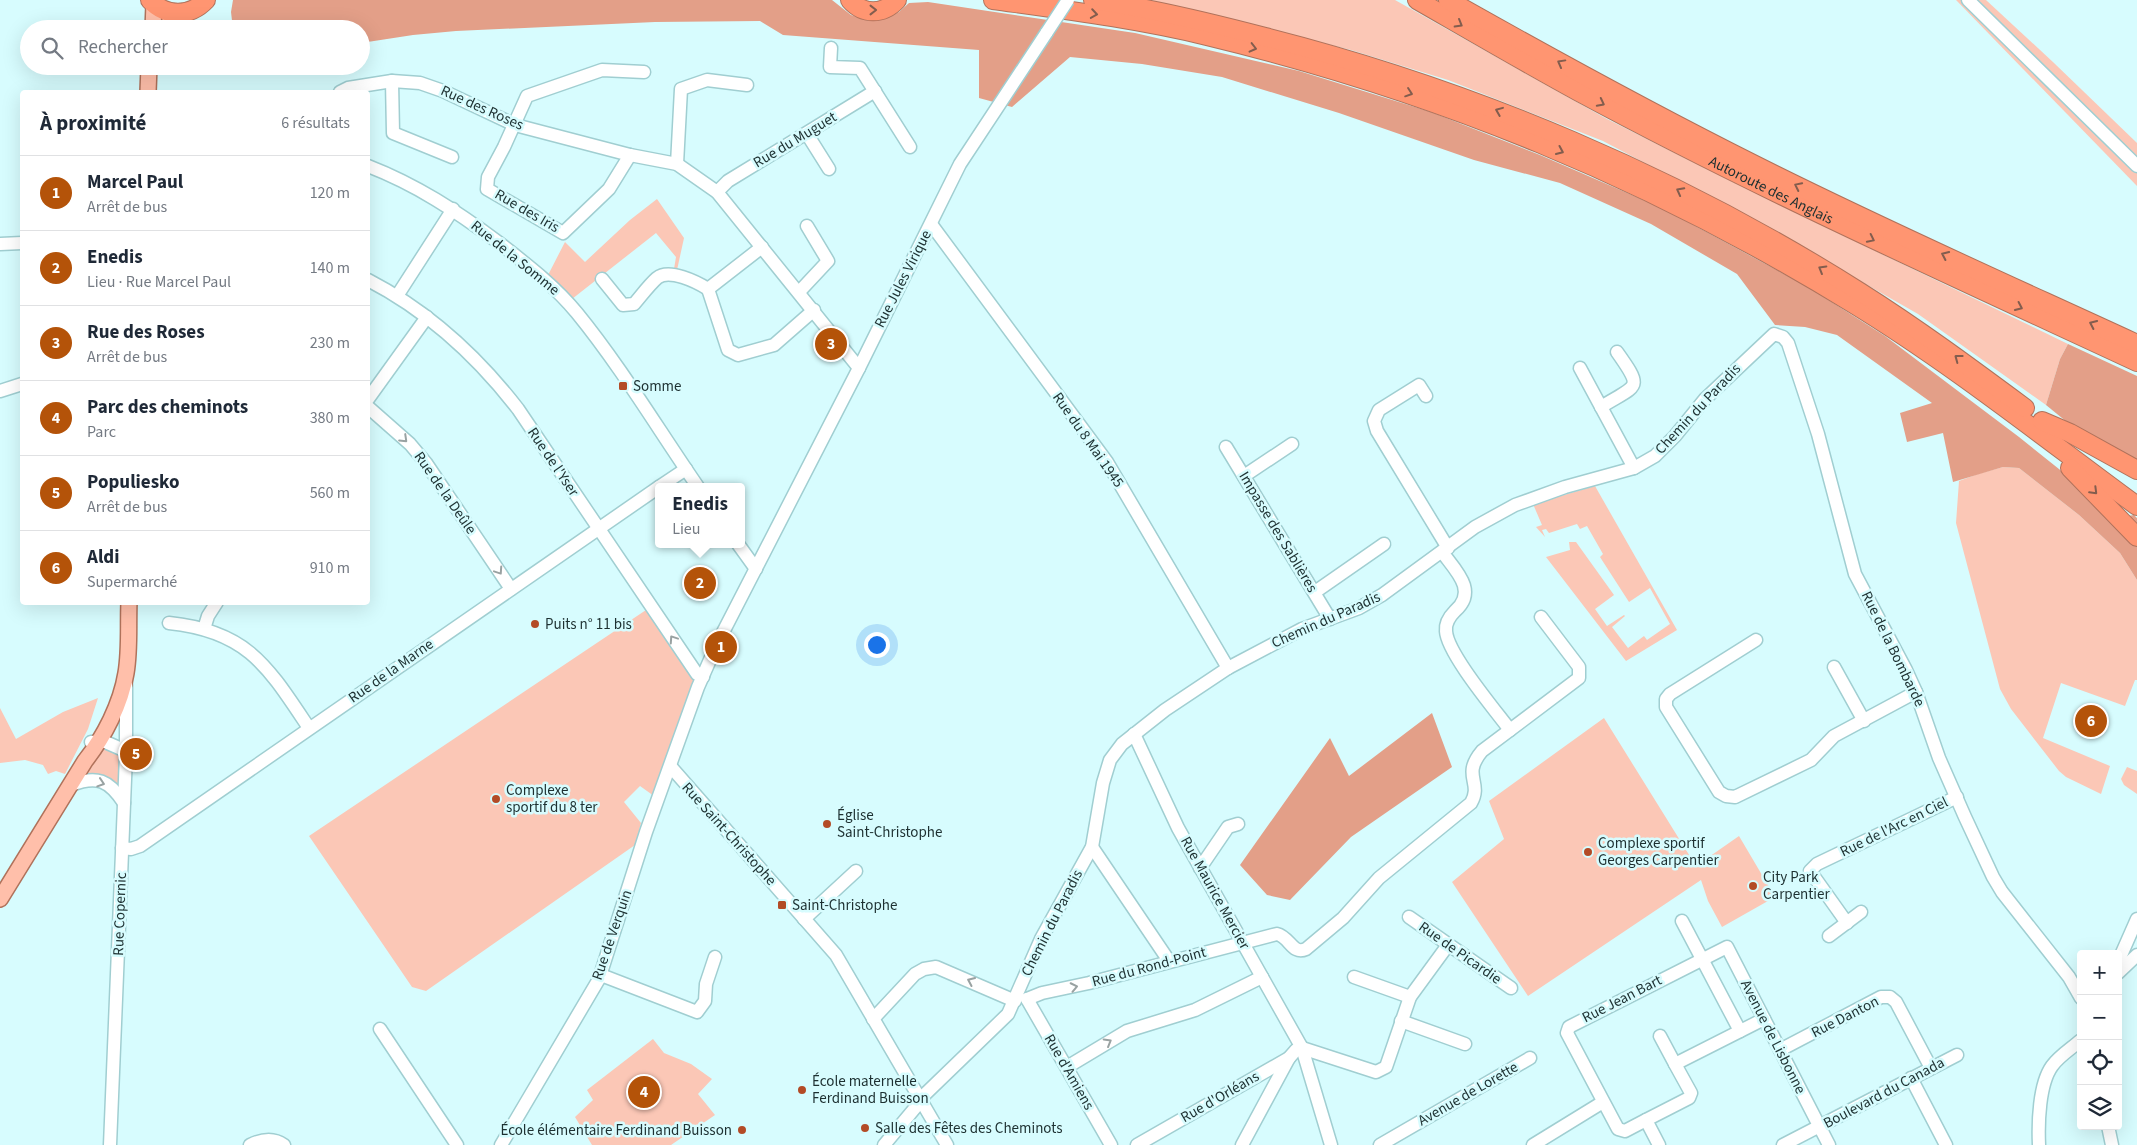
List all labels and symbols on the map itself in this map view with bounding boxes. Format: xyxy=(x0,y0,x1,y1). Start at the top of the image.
one-way arrow xyxy=(869,5,877,16)
one-way arrow xyxy=(1089,9,1098,19)
one-way arrow xyxy=(1454,18,1463,28)
one-way arrow xyxy=(1248,42,1257,53)
one-way arrow xyxy=(1557,59,1566,69)
street label: Rue des Roses xyxy=(437,80,527,136)
one-way arrow xyxy=(1404,87,1412,97)
one-way arrow xyxy=(1596,97,1605,107)
street label: Rue du Muguet xyxy=(749,107,841,173)
one-way arrow xyxy=(1495,107,1504,117)
one-way arrow xyxy=(1555,144,1564,155)
street label: Autoroute des Anglais xyxy=(1705,151,1837,229)
one-way arrow xyxy=(1794,182,1803,192)
street label: Rue des Iris xyxy=(491,184,563,238)
one-way arrow xyxy=(1676,187,1685,197)
street label: Rue de la Somme xyxy=(466,216,564,300)
street label: Rue Jules Virique xyxy=(869,226,937,332)
one-way arrow xyxy=(1866,233,1875,243)
one-way arrow xyxy=(1941,251,1950,262)
one-way arrow xyxy=(1818,266,1827,276)
one-way arrow xyxy=(2014,301,2023,312)
one-way arrow xyxy=(2089,319,2098,330)
pin: 3 xyxy=(815,325,847,363)
one-way arrow xyxy=(1954,355,1964,364)
street label: Chemin du Paradis xyxy=(1650,359,1746,459)
place label: Somme xyxy=(633,376,681,397)
marker: Somme xyxy=(617,380,629,392)
street label: Rue du 8 Mai 1945 xyxy=(1047,388,1129,492)
street label: Rue de l'Yser xyxy=(522,423,584,501)
one-way arrow xyxy=(399,433,408,442)
street label: Rue de la Deûle xyxy=(409,447,481,539)
street label: Impasse des Sablières xyxy=(1234,468,1322,596)
one-way arrow xyxy=(2088,485,2097,494)
pin: 2 xyxy=(684,564,716,602)
one-way arrow xyxy=(493,565,502,574)
street label: Chemin du Paradis xyxy=(1268,587,1384,653)
street label: Rue de la Bombarde xyxy=(1856,588,1930,710)
place label: Puits n° 11 bis xyxy=(545,614,632,635)
marker: Puits n° 11 bis xyxy=(529,618,541,630)
pin: 1 xyxy=(705,628,737,666)
your location xyxy=(864,632,890,658)
street label: Rue de la Marne xyxy=(344,634,438,708)
one-way arrow xyxy=(670,636,679,645)
pin: 6 xyxy=(2075,702,2107,740)
pin: 5 xyxy=(120,735,152,773)
one-way arrow xyxy=(96,777,105,787)
street label: Rue Saint-Christophe xyxy=(677,778,781,890)
place label: Complexe sportif du 8 ter xyxy=(506,780,598,818)
street label: Rue de l'Arc en Ciel xyxy=(1836,792,1952,862)
marker: Complexe sportif du 8 ter xyxy=(490,793,502,805)
place label: Église Saint-Christophe xyxy=(837,805,942,843)
marker: Église Saint-Christophe xyxy=(821,818,833,830)
street label: Rue Maurice Mercier xyxy=(1175,833,1255,954)
place label: Complexe sportif Georges Carpentier xyxy=(1598,833,1719,871)
marker: Complexe sportif Georges Carpentier xyxy=(1582,846,1594,858)
street label: Chemin du Paradis xyxy=(1016,866,1088,980)
place label: City Park Carpentier xyxy=(1763,867,1831,905)
street label: Rue Copernic xyxy=(108,872,132,956)
marker: City Park Carpentier xyxy=(1747,880,1759,892)
street label: Rue de Verquin xyxy=(587,887,637,983)
place label: Saint-Christophe xyxy=(792,895,897,916)
marker: Saint-Christophe xyxy=(776,899,788,911)
street label: Rue de Picardie xyxy=(1414,917,1506,989)
street label: Rue du Rond-Point xyxy=(1090,942,1208,992)
street label: Rue Jean Bart xyxy=(1578,970,1666,1028)
one-way arrow xyxy=(967,976,976,987)
street label: Avenue de Lisbonne xyxy=(1735,976,1811,1098)
one-way arrow xyxy=(1069,982,1078,992)
street label: Rue Danton xyxy=(1808,991,1882,1043)
street label: Rue d'Amiens xyxy=(1039,1030,1099,1114)
one-way arrow xyxy=(1103,1039,1112,1049)
street label: Boulevard du Canada xyxy=(1820,1052,1948,1134)
street label: Avenue de Lorette xyxy=(1414,1057,1522,1131)
street label: Rue d'Orléans xyxy=(1177,1066,1263,1128)
place label: École maternelle Ferdinand Buisson xyxy=(812,1071,929,1109)
pin: 4 xyxy=(628,1073,660,1111)
marker: École maternelle Ferdinand Buisson xyxy=(796,1084,808,1096)
place label: Salle des Fêtes des Cheminots xyxy=(875,1118,1062,1139)
place label: École élémentaire Ferdinand Buisson xyxy=(500,1120,732,1141)
marker: Salle des Fêtes des Cheminots xyxy=(859,1122,871,1134)
marker: École élémentaire Ferdinand Buisson xyxy=(736,1124,748,1136)

